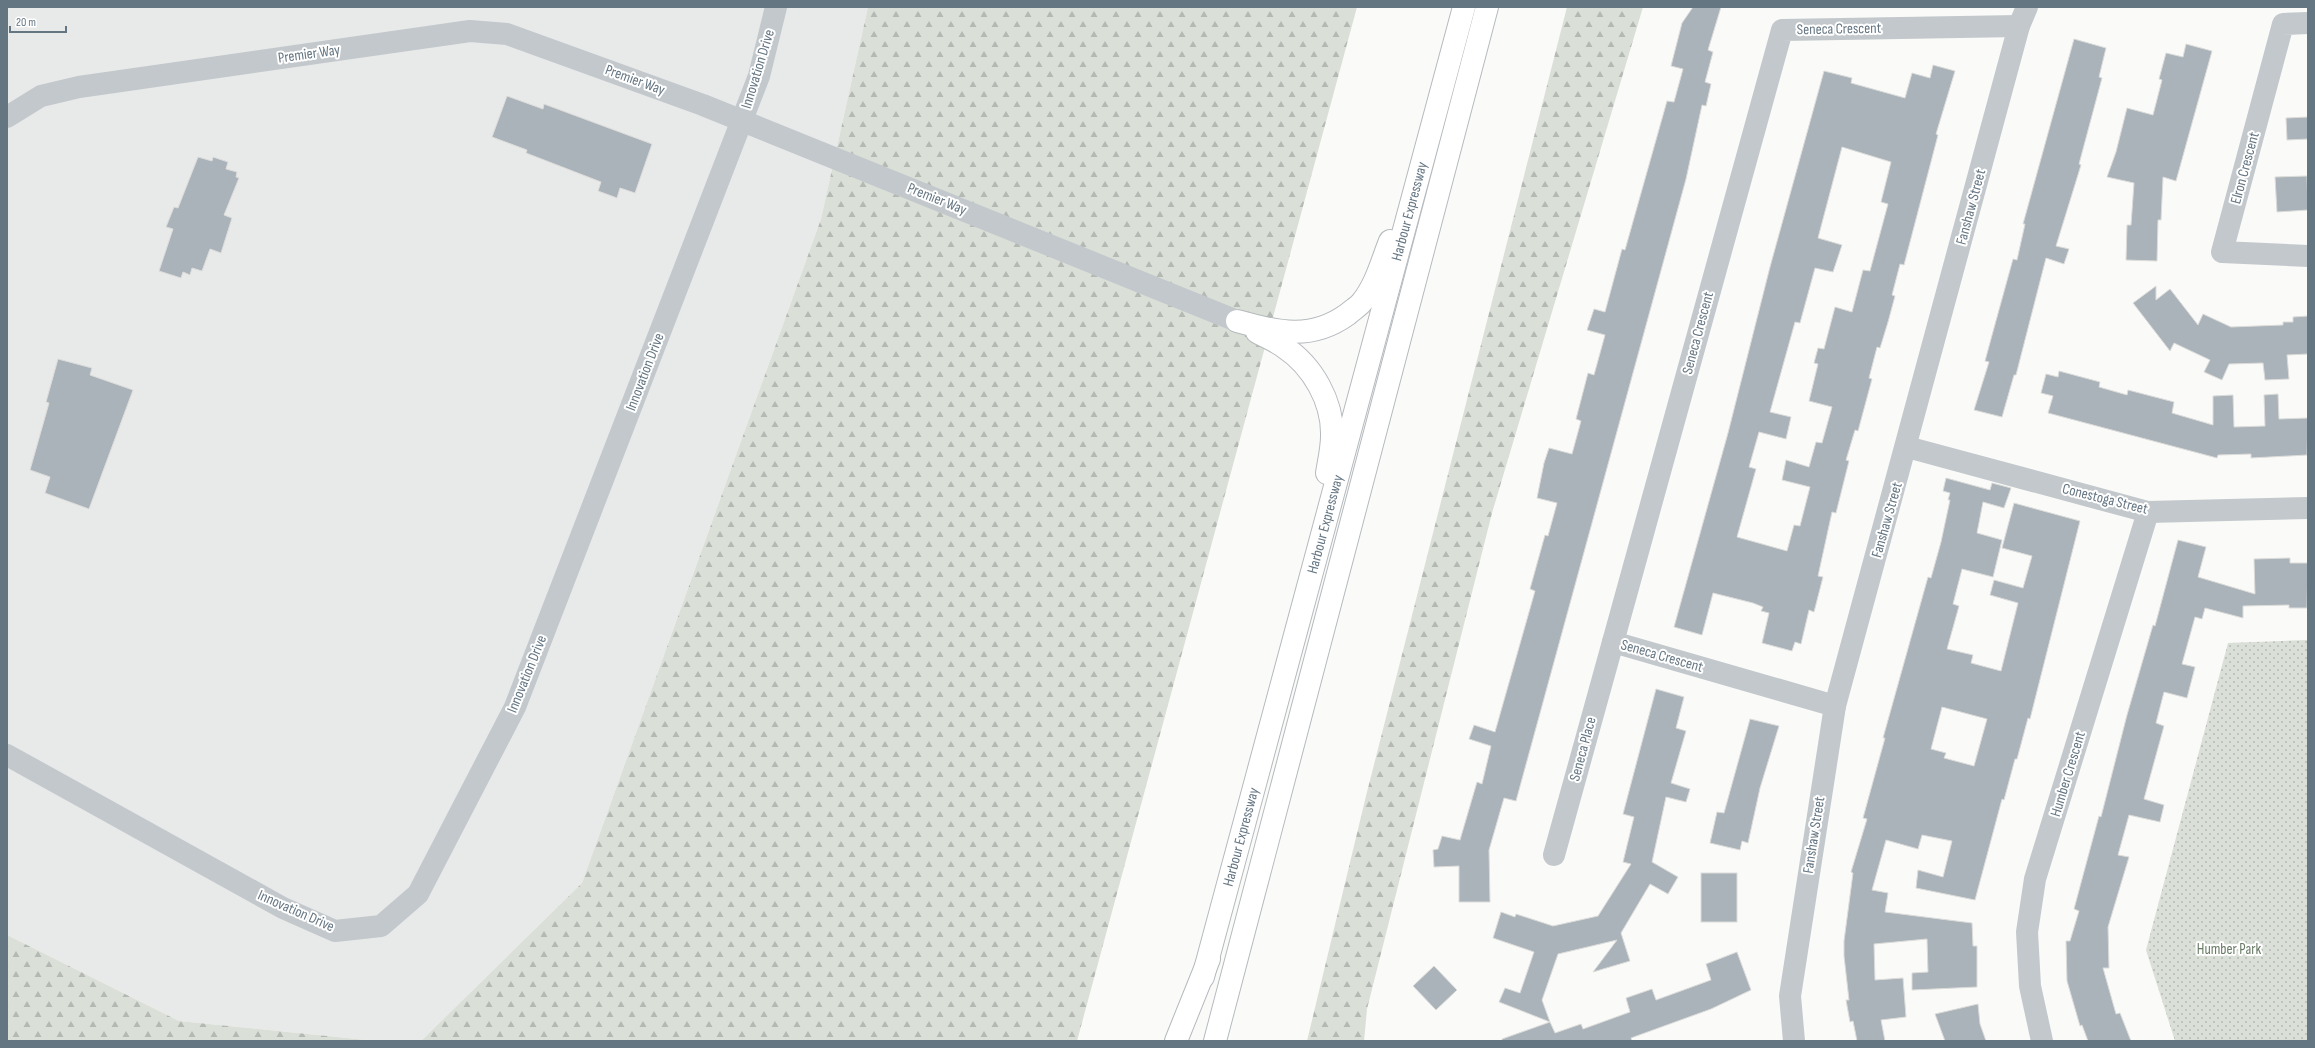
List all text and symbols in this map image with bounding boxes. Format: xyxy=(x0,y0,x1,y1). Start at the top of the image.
scale bar xyxy=(10,8,66,34)
text: 20 m xyxy=(16,15,36,30)
street label: Seneca Crescent xyxy=(1797,19,1882,39)
street label: Innovation Drive xyxy=(737,27,779,111)
street label: Premier Way xyxy=(277,40,341,68)
street label: Premier Way xyxy=(602,60,668,100)
street label: Elron Crescent xyxy=(2226,129,2264,206)
street label: Harbour Expressway xyxy=(1387,159,1431,263)
street label: Fanshaw Street xyxy=(1952,167,1990,247)
street label: Premier Way xyxy=(905,179,970,220)
street label: Seneca Crescent xyxy=(1678,289,1718,376)
street label: Innovation Drive xyxy=(621,330,669,414)
street label: Harbour Expressway xyxy=(1302,472,1347,576)
street label: Conestoga Street xyxy=(2060,479,2150,519)
street label: Fanshaw Street xyxy=(1867,480,1907,560)
street label: Innovation Drive xyxy=(503,632,551,716)
street label: Seneca Crescent xyxy=(1619,635,1706,677)
street label: Seneca Place xyxy=(1565,715,1601,783)
street label: Humber Crescent xyxy=(2046,729,2090,819)
street label: Harbour Expressway xyxy=(1218,785,1263,889)
street label: Fanshaw Street xyxy=(1799,795,1830,875)
street label: Innovation Drive xyxy=(255,886,337,936)
park label: Humber Park xyxy=(2197,940,2261,959)

